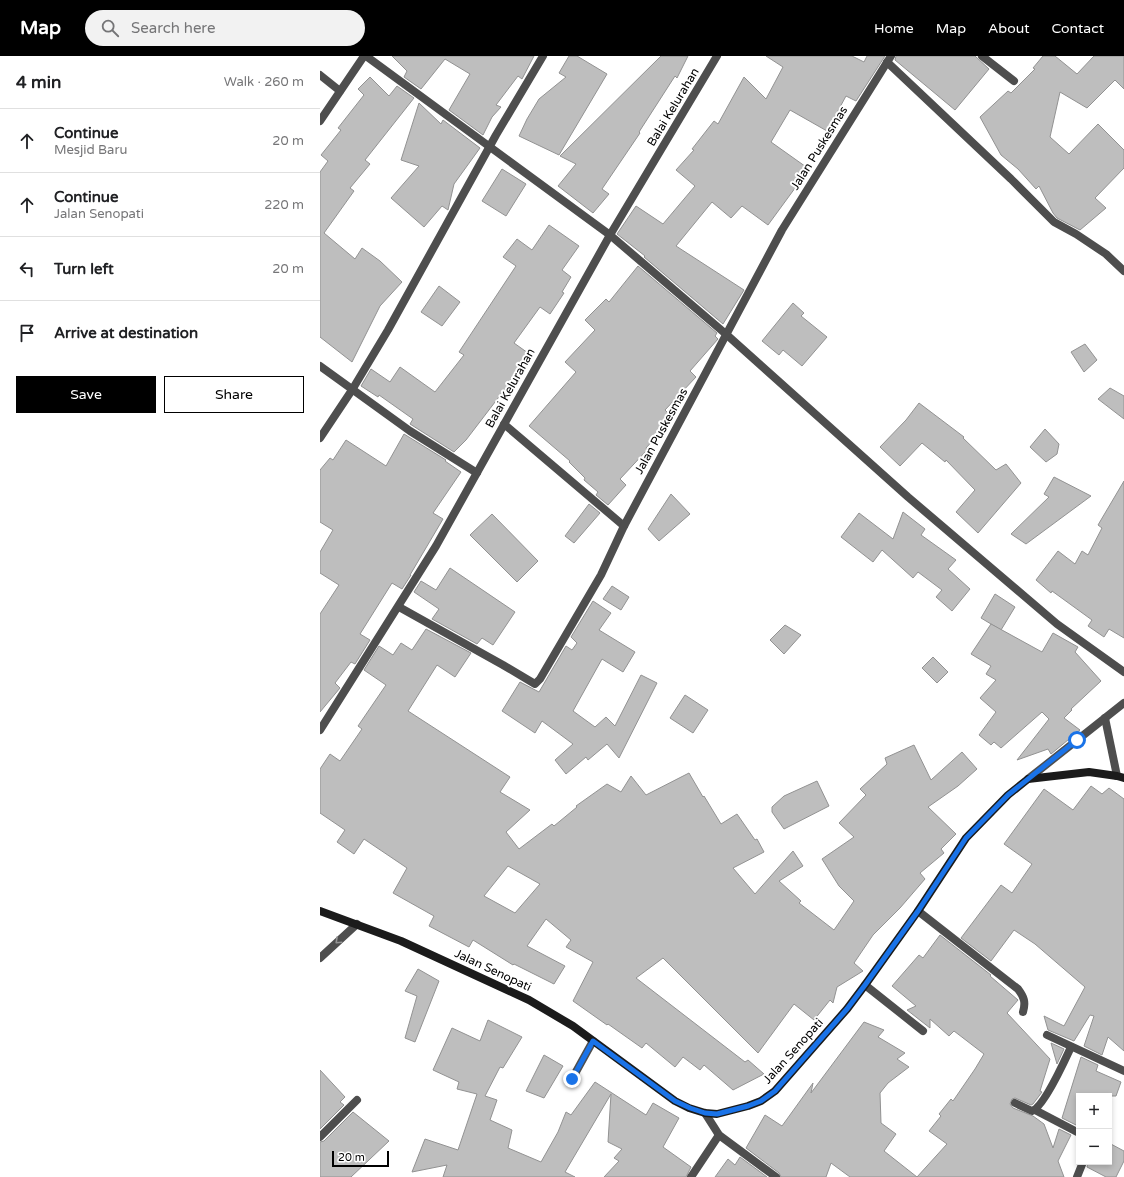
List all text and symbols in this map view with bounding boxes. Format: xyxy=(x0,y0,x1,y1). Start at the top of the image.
search box xyxy=(85,10,365,46)
text: Map xyxy=(20,17,61,39)
icon: search xyxy=(99,17,121,39)
text: Search here xyxy=(131,19,215,37)
text: Home xyxy=(874,20,914,37)
text: Map xyxy=(936,20,966,37)
text: About xyxy=(988,20,1030,37)
text: Contact xyxy=(1052,20,1104,37)
street label: Balai Kelurahan xyxy=(644,65,702,149)
text: 4 min xyxy=(16,72,61,93)
text: Walk · 260 m xyxy=(224,74,304,90)
street label: Jalan Puskesmas xyxy=(788,103,851,192)
text: Continue xyxy=(54,124,118,142)
icon: ahead xyxy=(16,130,38,152)
text: 20 m xyxy=(272,133,304,149)
text: Mesjid Baru xyxy=(54,142,127,158)
text: Continue xyxy=(54,188,118,206)
icon: ahead xyxy=(16,194,38,216)
text: 220 m xyxy=(264,197,304,213)
text: Jalan Senopati xyxy=(54,206,144,222)
icon: left xyxy=(16,258,38,280)
text: Turn left xyxy=(54,260,114,278)
text: 20 m xyxy=(272,261,304,277)
icon: arrive xyxy=(16,322,38,344)
text: Arrive at destination xyxy=(54,324,198,342)
street label: Balai Kelurahan xyxy=(482,346,538,430)
button: Save xyxy=(16,376,156,413)
button: Share xyxy=(164,376,304,413)
street label: Jalan Puskesmas xyxy=(632,385,691,476)
route start xyxy=(1068,731,1086,749)
one-way arrow xyxy=(335,936,343,944)
street label: Jalan Senopati xyxy=(452,946,534,994)
street label: Jalan Senopati xyxy=(760,1015,826,1087)
route end xyxy=(563,1070,581,1088)
map controls xyxy=(1076,1093,1112,1165)
button: + xyxy=(1076,1093,1112,1129)
button: − xyxy=(1076,1129,1112,1165)
scale bar xyxy=(332,1149,389,1168)
text: 20 m xyxy=(338,1151,365,1164)

